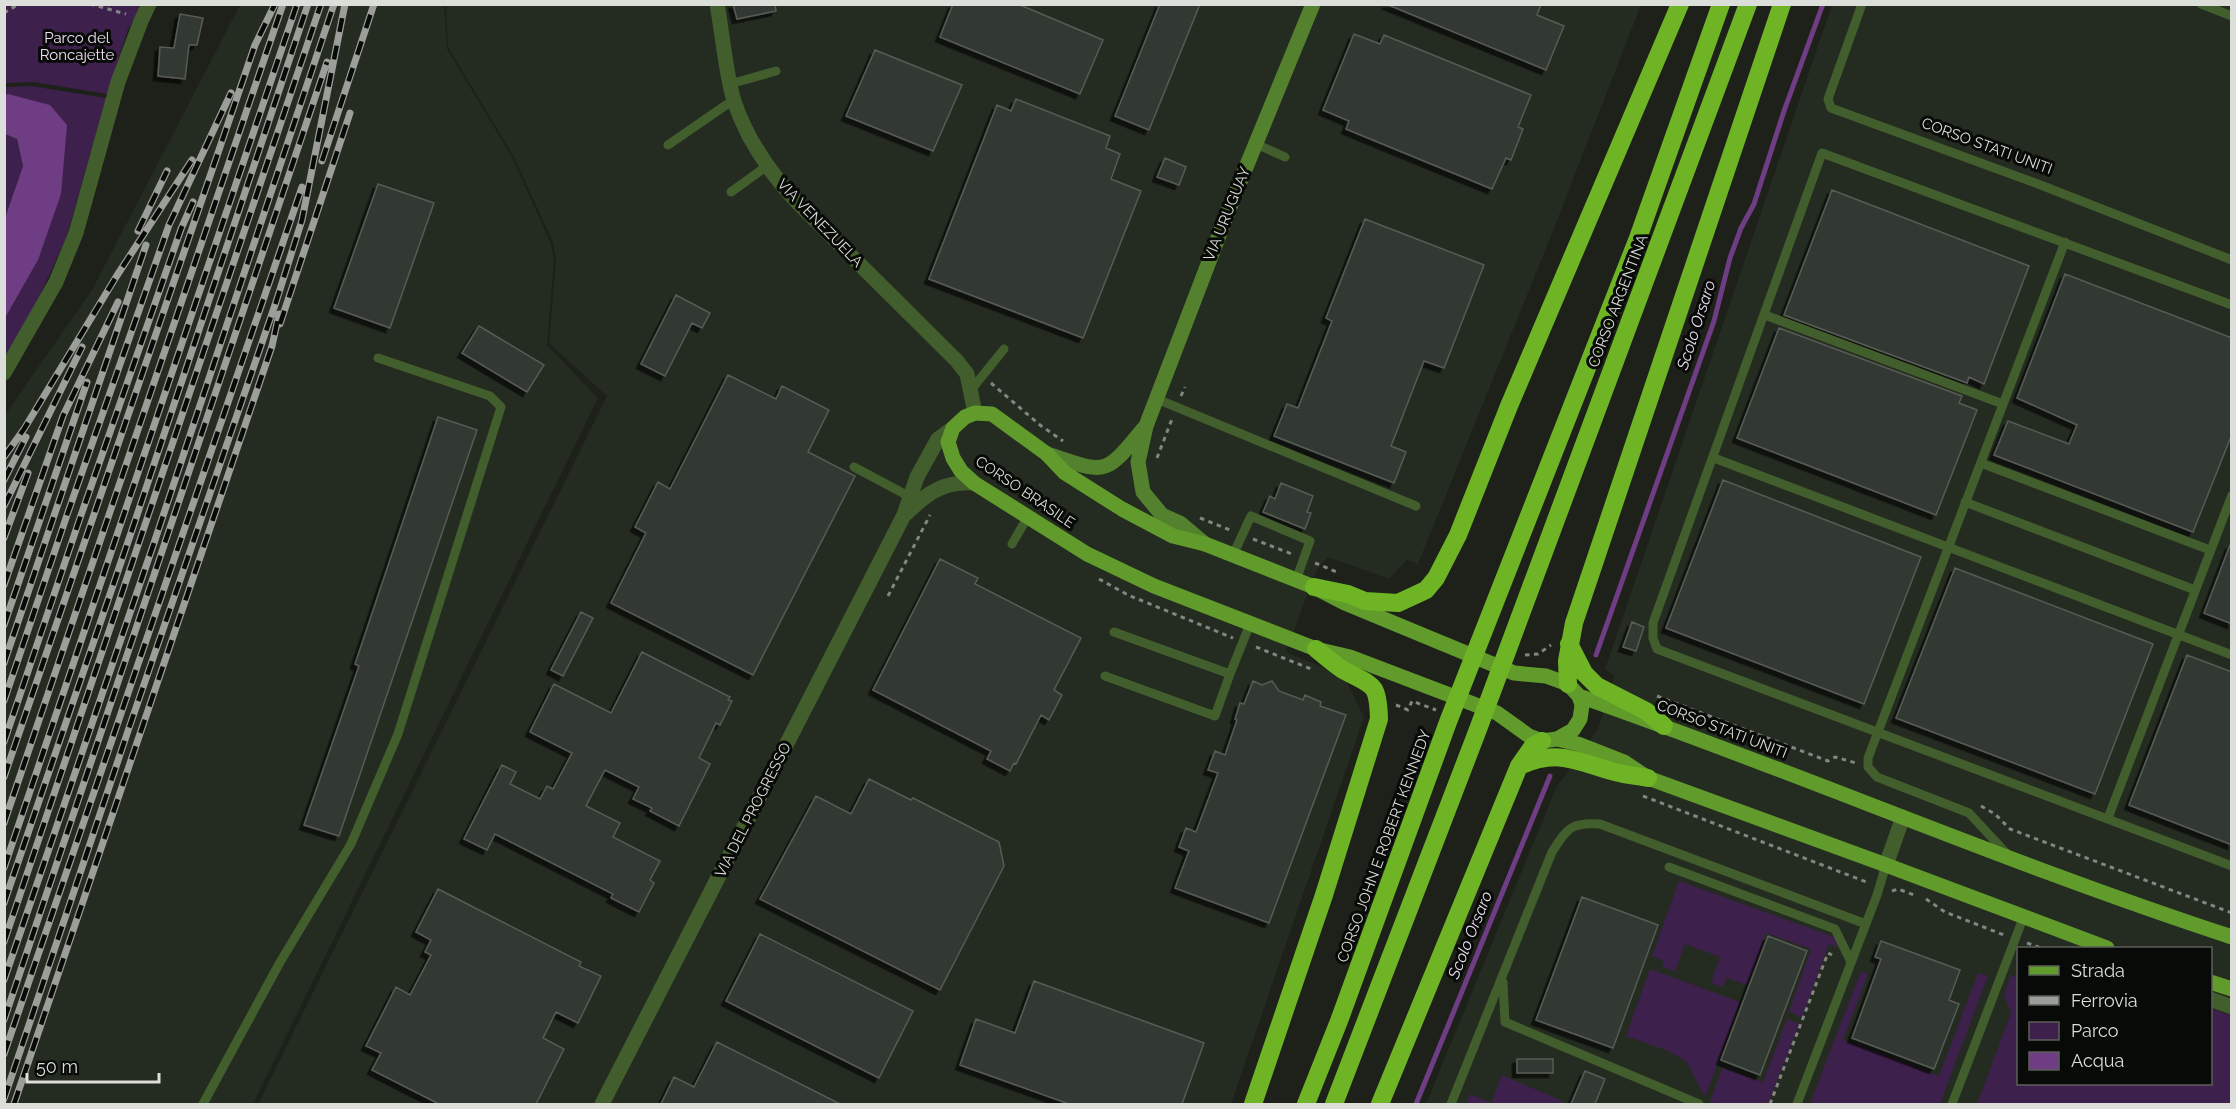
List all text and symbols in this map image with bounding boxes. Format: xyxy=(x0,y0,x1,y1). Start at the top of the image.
park label: Parco del Roncajette xyxy=(40,29,114,64)
street label: CORSO STATI UNITI xyxy=(1919,114,2055,178)
street label: VIA URUGUAY xyxy=(1200,164,1254,264)
street label: VIA VENEZUELA xyxy=(773,175,867,271)
street label: CORSO ARGENTINA xyxy=(1584,232,1652,370)
water label: Scolo Orsaro xyxy=(1672,278,1719,373)
street label: CORSO BRASILE xyxy=(972,452,1078,532)
street label: CORSO STATI UNITI xyxy=(1654,696,1790,762)
street label: CORSO JOHN E ROBERT KENNEDY xyxy=(1333,727,1435,965)
street label: VIA DEL PROGRESSO xyxy=(711,740,795,880)
water label: Scolo Orsaro xyxy=(1443,888,1496,982)
legend xyxy=(2017,947,2212,1085)
text: Strada xyxy=(2071,960,2125,981)
text: Ferrovia xyxy=(2071,990,2138,1011)
text: Parco xyxy=(2071,1020,2119,1041)
scale bar xyxy=(27,1046,159,1084)
text: Acqua xyxy=(2071,1050,2124,1071)
text: 50 m xyxy=(36,1056,78,1077)

